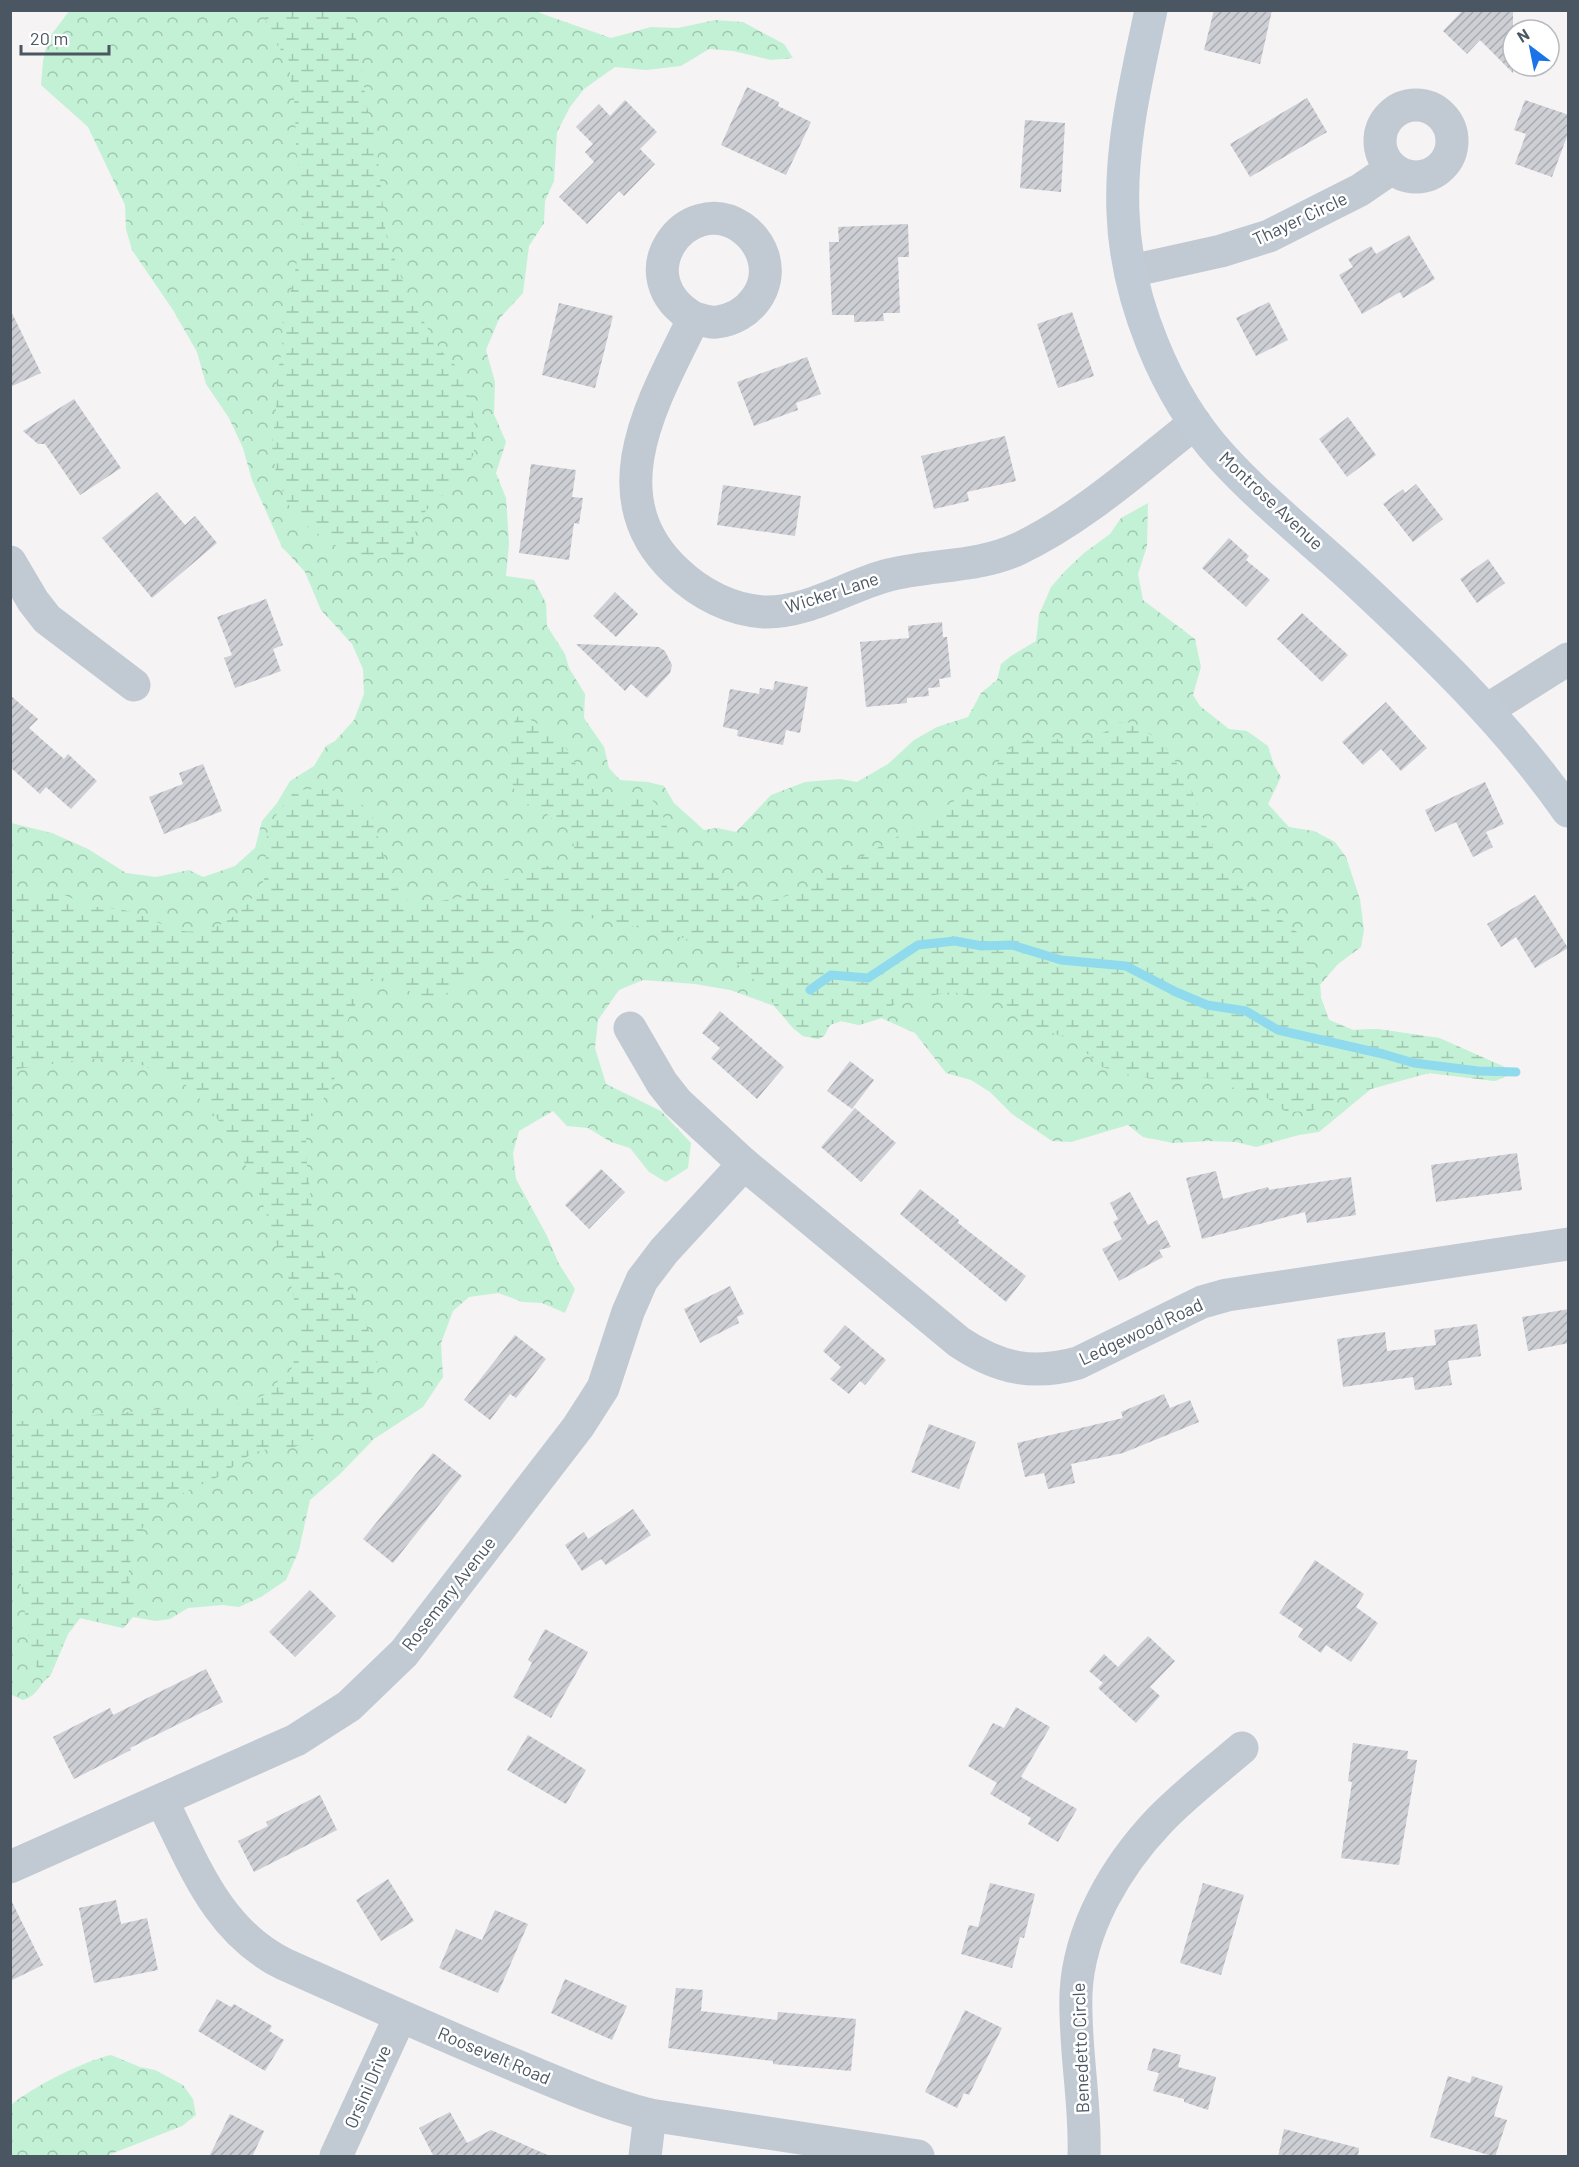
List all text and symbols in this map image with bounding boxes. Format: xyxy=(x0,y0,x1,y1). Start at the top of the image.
scale bar xyxy=(21,18,110,56)
north arrow xyxy=(1501,18,1561,78)
text: N xyxy=(1513,24,1532,46)
text: 20 m xyxy=(30,27,68,49)
street label: Thayer Circle xyxy=(1249,187,1350,250)
street label: Montrose Avenue xyxy=(1215,446,1328,554)
street label: Wicker Lane xyxy=(782,567,881,617)
street label: Ledgewood Road xyxy=(1075,1293,1206,1369)
street label: Rosemary Avenue xyxy=(397,1532,500,1655)
street label: Benedetto Circle xyxy=(1067,1982,1093,2114)
street label: Roosevelt Road xyxy=(435,2021,554,2089)
street label: Orsini Drive xyxy=(339,2041,395,2132)

